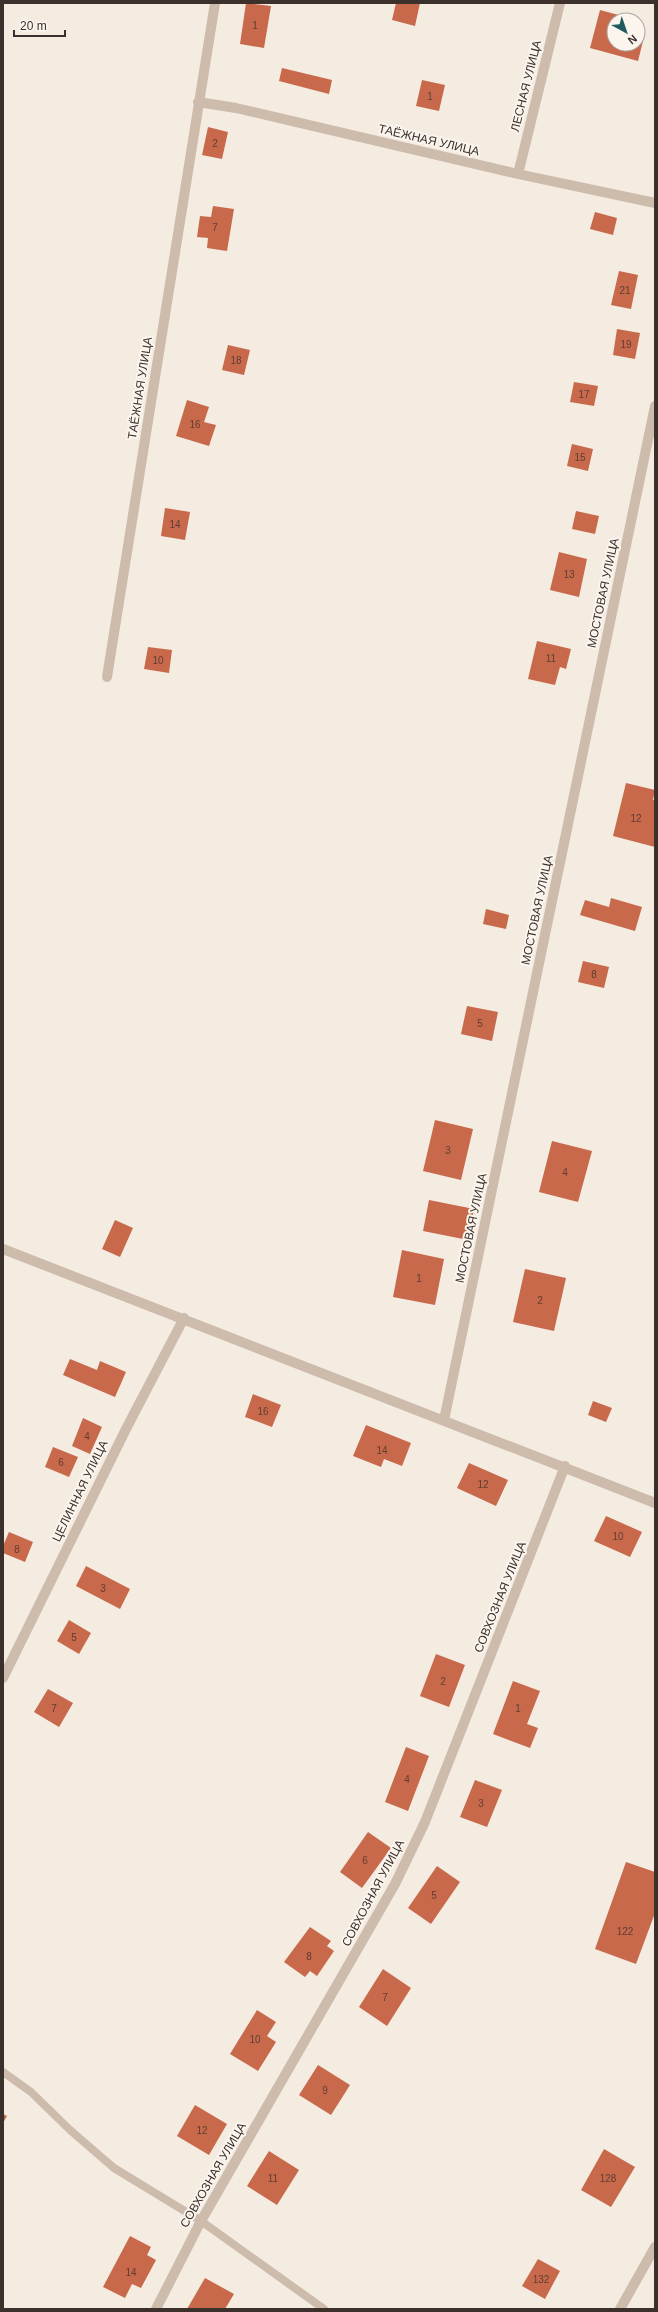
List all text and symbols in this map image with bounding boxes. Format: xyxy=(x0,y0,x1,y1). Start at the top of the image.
scale bar xyxy=(14,12,65,38)
north arrow xyxy=(606,12,646,52)
text: 20 m xyxy=(20,19,47,33)
house number: 1 xyxy=(252,20,258,31)
text: N xyxy=(625,33,639,47)
street label: ЛЕСНАЯ УЛИЦА xyxy=(508,39,544,133)
house number: 1 xyxy=(427,91,433,102)
street label: ТАЁЖНАЯ УЛИЦА xyxy=(377,122,481,158)
house number: 2 xyxy=(212,138,218,149)
house number: 7 xyxy=(212,222,218,233)
house number: 21 xyxy=(619,285,631,296)
street label: ТАЁЖНАЯ УЛИЦА xyxy=(125,336,155,440)
house number: 19 xyxy=(620,339,632,350)
house number: 18 xyxy=(230,355,242,366)
house number: 17 xyxy=(578,389,590,400)
house number: 16 xyxy=(189,419,201,430)
house number: 15 xyxy=(574,452,586,463)
house number: 14 xyxy=(169,519,181,530)
street label: МОСТОВАЯ УЛИЦА xyxy=(585,537,621,649)
house number: 13 xyxy=(563,569,575,580)
house number: 11 xyxy=(546,653,557,664)
house number: 10 xyxy=(152,655,164,666)
house number: 12 xyxy=(630,813,642,824)
street label: МОСТОВАЯ УЛИЦА xyxy=(519,854,555,966)
house number: 8 xyxy=(591,969,597,980)
house number: 5 xyxy=(477,1018,483,1029)
house number: 3 xyxy=(445,1145,451,1156)
house number: 4 xyxy=(562,1167,568,1178)
street label: МОСТОВАЯ УЛИЦА xyxy=(453,1172,489,1284)
house number: 1 xyxy=(416,1273,422,1284)
house number: 2 xyxy=(537,1295,543,1306)
house number: 16 xyxy=(257,1406,269,1417)
house number: 4 xyxy=(84,1431,90,1442)
street label: ЦЕЛИННАЯ УЛИЦА xyxy=(49,1438,111,1544)
house number: 14 xyxy=(376,1445,388,1456)
house number: 6 xyxy=(58,1457,64,1468)
house number: 12 xyxy=(477,1479,489,1490)
house number: 10 xyxy=(612,1531,624,1542)
street label: СОВХОЗНАЯ УЛИЦА xyxy=(471,1539,529,1655)
house number: 8 xyxy=(14,1544,20,1555)
house number: 3 xyxy=(100,1583,106,1594)
house number: 5 xyxy=(71,1632,77,1643)
house number: 2 xyxy=(440,1676,446,1687)
house number: 7 xyxy=(51,1703,57,1714)
house number: 1 xyxy=(515,1703,521,1714)
house number: 4 xyxy=(404,1774,410,1785)
house number: 3 xyxy=(478,1798,484,1809)
street label: СОВХОЗНАЯ УЛИЦА xyxy=(339,1837,407,1949)
house number: 6 xyxy=(362,1855,368,1866)
house number: 5 xyxy=(431,1890,437,1901)
house number: 122 xyxy=(617,1926,634,1937)
house number: 8 xyxy=(306,1951,312,1962)
house number: 7 xyxy=(382,1992,388,2003)
house number: 10 xyxy=(249,2034,261,2045)
house number: 9 xyxy=(322,2085,328,2096)
street label: СОВХОЗНАЯ УЛИЦА xyxy=(177,2120,249,2230)
house number: 12 xyxy=(196,2125,208,2136)
house number: 11 xyxy=(268,2173,279,2184)
house number: 128 xyxy=(600,2173,617,2184)
house number: 14 xyxy=(125,2267,137,2278)
house number: 132 xyxy=(533,2274,550,2285)

